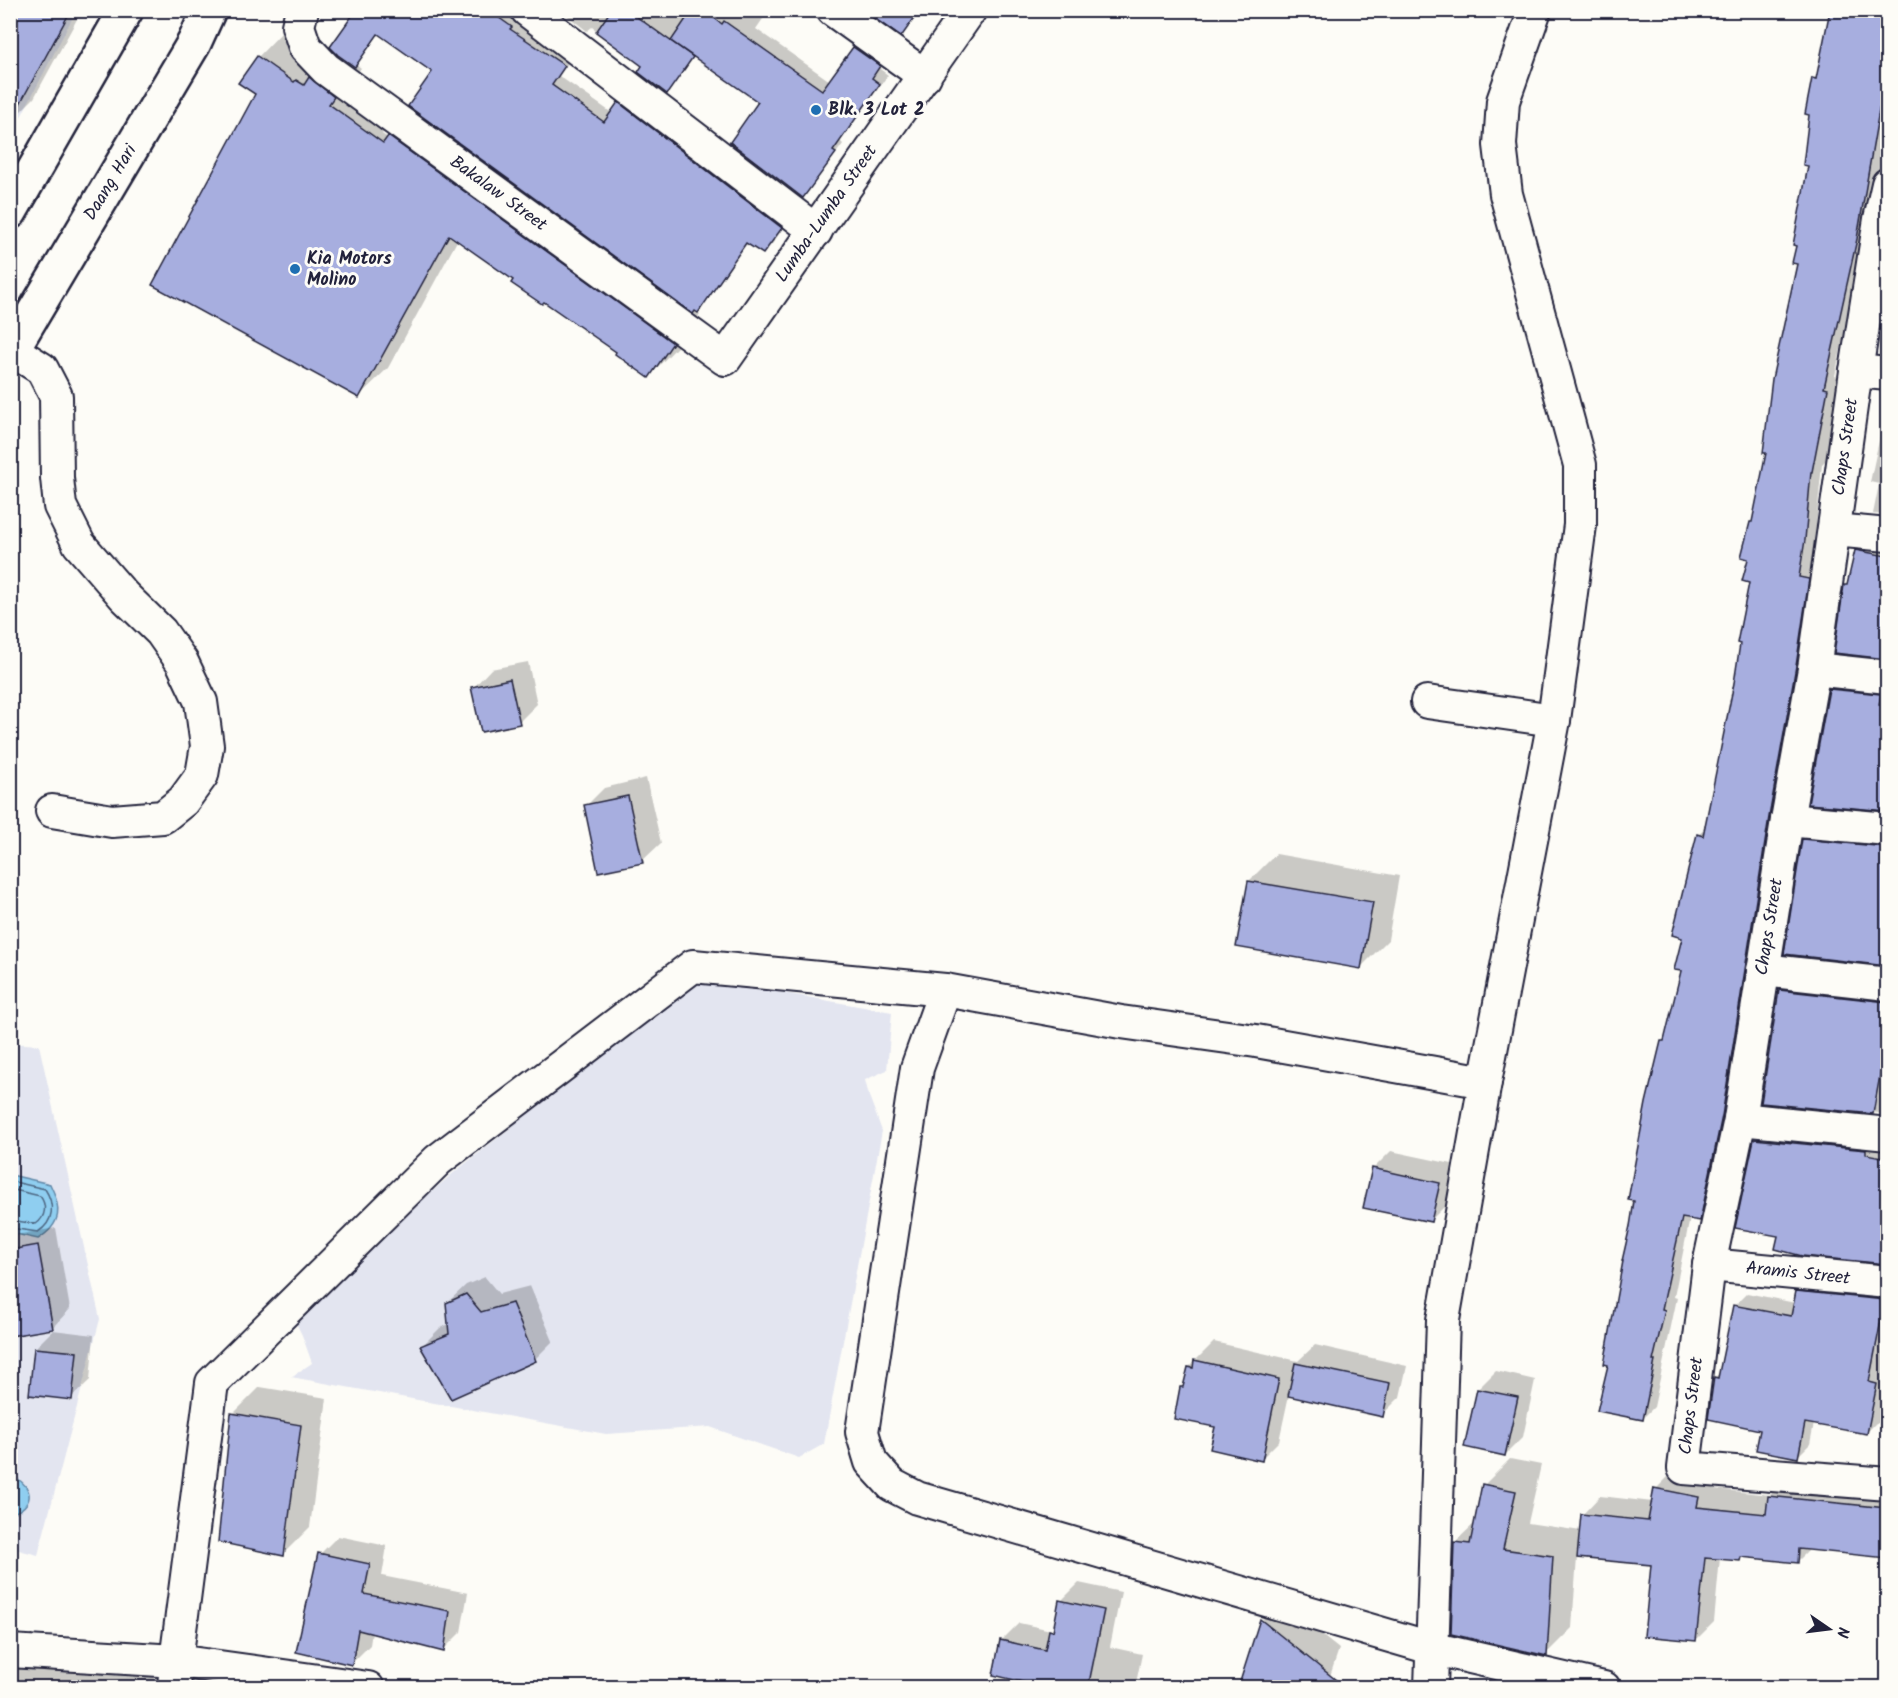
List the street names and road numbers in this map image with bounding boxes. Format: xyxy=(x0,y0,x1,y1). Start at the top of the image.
street label: Lumba-Lumba Street xyxy=(769,138,886,289)
street label: Daang Hari xyxy=(77,139,146,227)
street label: Bakalaw Street xyxy=(443,149,554,240)
street label: Chaps Street xyxy=(1825,395,1867,498)
street label: Chaps Street xyxy=(1748,875,1792,978)
street label: Aramis Street xyxy=(1745,1254,1852,1294)
street label: Chaps Street xyxy=(1672,1355,1712,1456)

